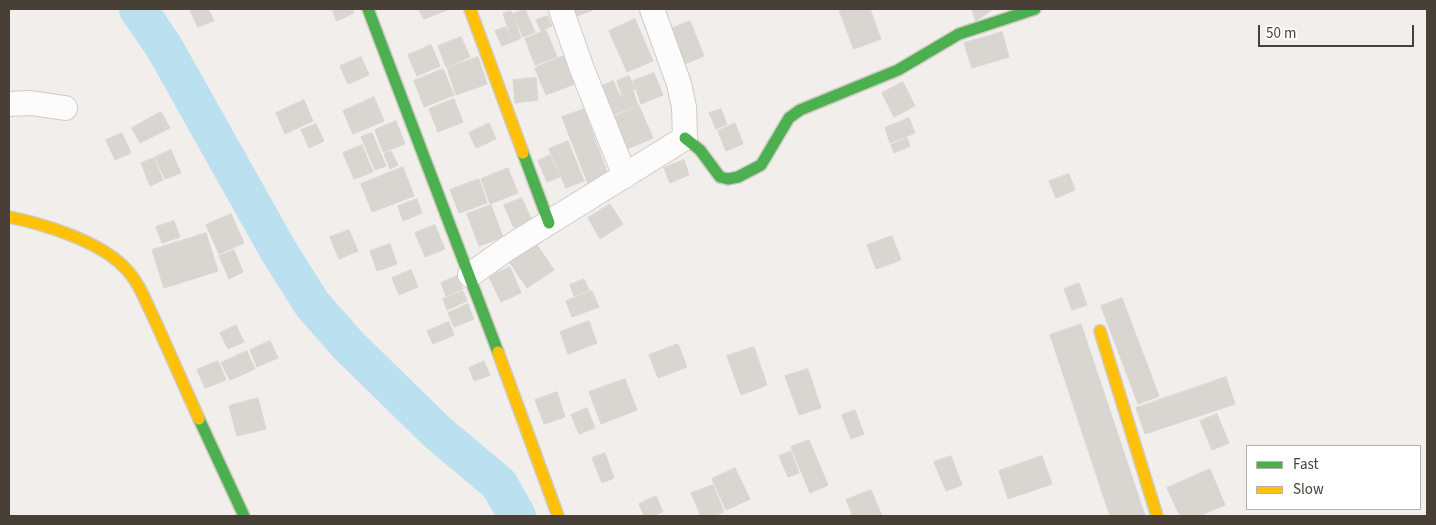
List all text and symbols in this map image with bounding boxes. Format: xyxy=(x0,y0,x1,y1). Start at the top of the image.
scale bar xyxy=(1261,15,1417,47)
text: 50 m xyxy=(1266,23,1296,44)
legend xyxy=(1246,445,1421,510)
text: Fast xyxy=(1293,454,1319,475)
text: Slow xyxy=(1293,479,1324,500)

